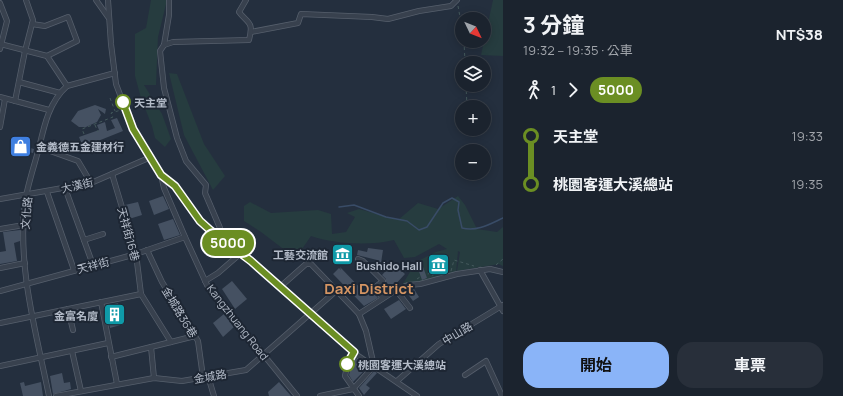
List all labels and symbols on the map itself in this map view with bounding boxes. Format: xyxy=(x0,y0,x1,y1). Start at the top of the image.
north arrow xyxy=(455,12,491,48)
marker: 天主堂 xyxy=(115,94,131,110)
place label: 天主堂 xyxy=(134,95,167,110)
shop icon: 金義德五金建材行 xyxy=(7,133,33,159)
place label: 金義德五金建材行 xyxy=(36,139,124,154)
street label: 大漢街 xyxy=(59,174,95,196)
street label: 文化路 xyxy=(17,196,35,230)
street label: 天祥街16巷 xyxy=(115,205,143,263)
line badge: 5000 xyxy=(200,230,256,256)
museum icon: 工藝交流館 xyxy=(330,241,356,267)
place label: 工藝交流館 xyxy=(273,247,328,262)
museum icon: Bushido Hall xyxy=(425,252,451,278)
street label: 天祥街 xyxy=(75,253,111,277)
place label: Bushido Hall xyxy=(356,258,422,273)
district label: Daxi District xyxy=(324,278,414,299)
street label: Kangzhuang Road xyxy=(204,281,272,363)
street label: 金城路36巷 xyxy=(159,284,201,340)
building icon: 金富名廈 xyxy=(101,302,127,328)
place label: 金富名廈 xyxy=(54,308,98,323)
street label: 中山路 xyxy=(439,318,475,348)
marker: 桃園客運大溪總站 xyxy=(339,356,355,372)
place label: 桃園客運大溪總站 xyxy=(358,357,446,372)
street label: 金城路 xyxy=(192,366,228,386)

